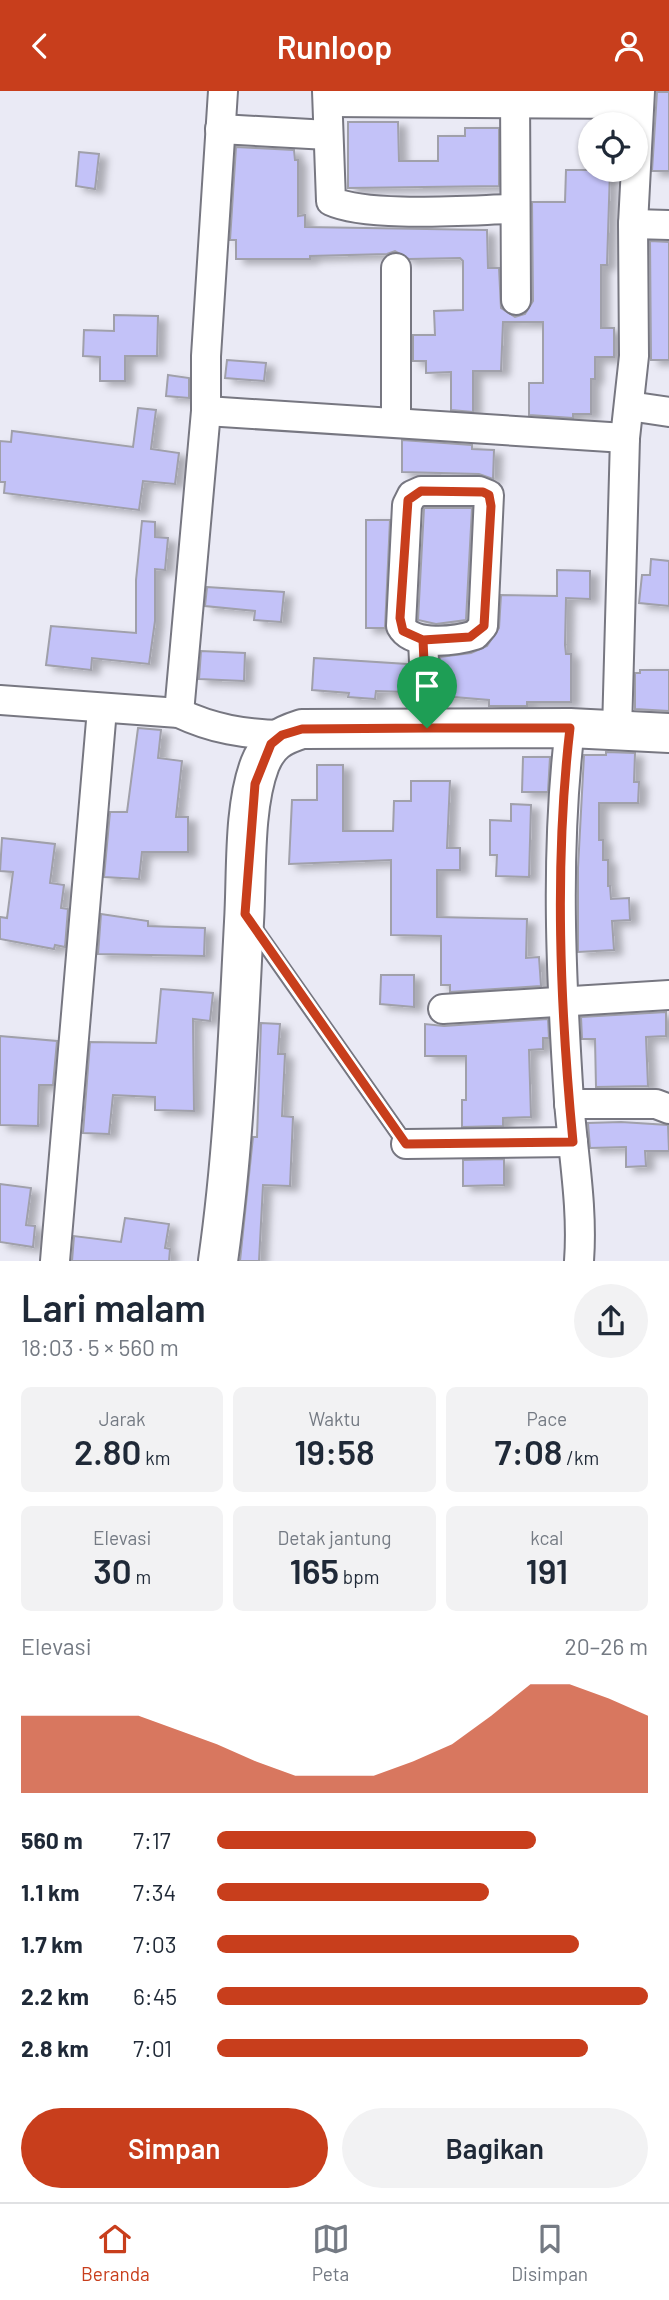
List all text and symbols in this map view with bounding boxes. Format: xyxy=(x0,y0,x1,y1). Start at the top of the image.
icon: back xyxy=(21,27,59,65)
text: Runloop xyxy=(277,27,392,65)
icon: person xyxy=(610,27,648,65)
map controls xyxy=(578,112,648,182)
button: locate xyxy=(578,112,648,182)
pin xyxy=(397,656,457,728)
icon: arrive xyxy=(408,667,446,705)
text: Lari malam xyxy=(21,1284,206,1330)
button: share xyxy=(574,1284,648,1358)
text: 18:03 · 5 × 560 m xyxy=(21,1333,179,1361)
text: Jarak xyxy=(99,1407,146,1430)
text: Waktu xyxy=(308,1407,361,1430)
text: Pace xyxy=(526,1407,567,1430)
text: 2.80 xyxy=(74,1430,141,1472)
text: 19:58 xyxy=(294,1430,375,1472)
text: 7:08 xyxy=(494,1430,563,1472)
text: km xyxy=(141,1446,170,1469)
text: /km xyxy=(563,1446,599,1469)
text: Elevasi xyxy=(93,1526,151,1549)
text: Detak jantung xyxy=(278,1526,391,1549)
text: kcal xyxy=(530,1526,563,1549)
text: 30 xyxy=(93,1549,132,1591)
text: 165 xyxy=(290,1549,339,1591)
text: 191 xyxy=(526,1549,568,1591)
text: m xyxy=(132,1565,151,1588)
text: bpm xyxy=(339,1565,379,1588)
text: Elevasi xyxy=(21,1632,92,1660)
text: 20–26 m xyxy=(565,1632,648,1660)
text: 560 m xyxy=(21,1826,83,1854)
text: 7:17 xyxy=(133,1826,171,1854)
text: 1.1 km xyxy=(21,1878,80,1906)
text: 7:34 xyxy=(133,1878,176,1906)
text: 1.7 km xyxy=(21,1930,83,1958)
text: 7:03 xyxy=(133,1930,177,1958)
text: 2.2 km xyxy=(21,1982,89,2010)
text: 6:45 xyxy=(133,1982,177,2010)
text: 2.8 km xyxy=(21,2034,89,2062)
text: 7:01 xyxy=(133,2034,172,2062)
button: Simpan xyxy=(21,2108,328,2188)
button: Bagikan xyxy=(342,2108,648,2188)
tab: Beranda xyxy=(81,2220,150,2285)
tab: Peta xyxy=(312,2220,350,2285)
tab: Disimpan xyxy=(511,2220,588,2285)

